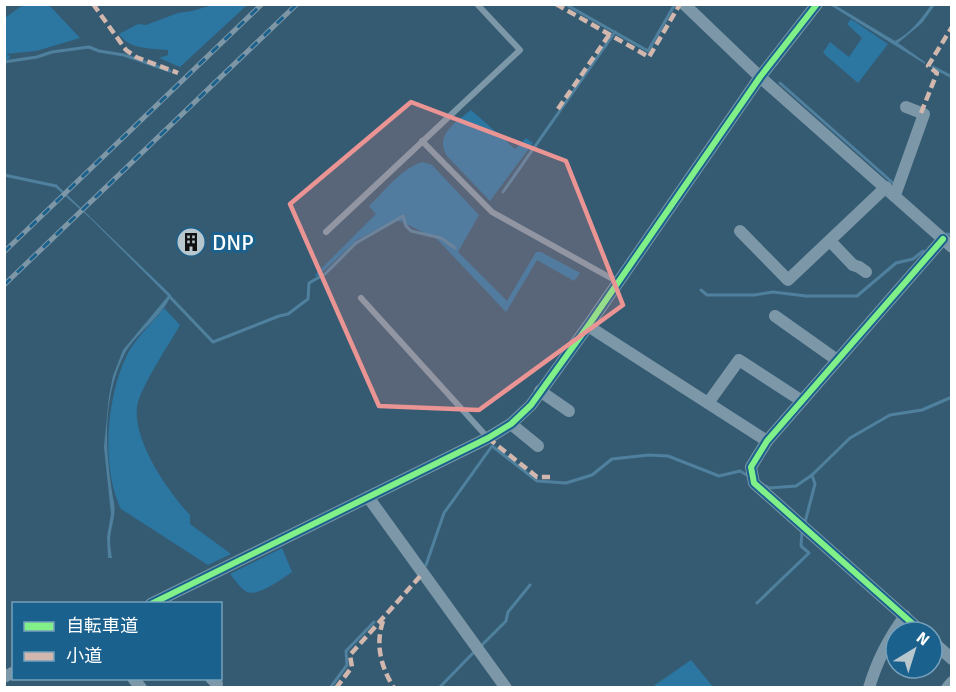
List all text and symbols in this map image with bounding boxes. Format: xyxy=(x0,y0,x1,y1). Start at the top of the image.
building icon: DNP xyxy=(175,226,207,258)
place label: DNP xyxy=(212,229,254,256)
legend xyxy=(12,602,222,680)
text: 自転車道 xyxy=(66,615,138,637)
north arrow xyxy=(884,620,944,680)
text: N xyxy=(912,628,933,650)
text: 小道 xyxy=(66,645,102,667)

